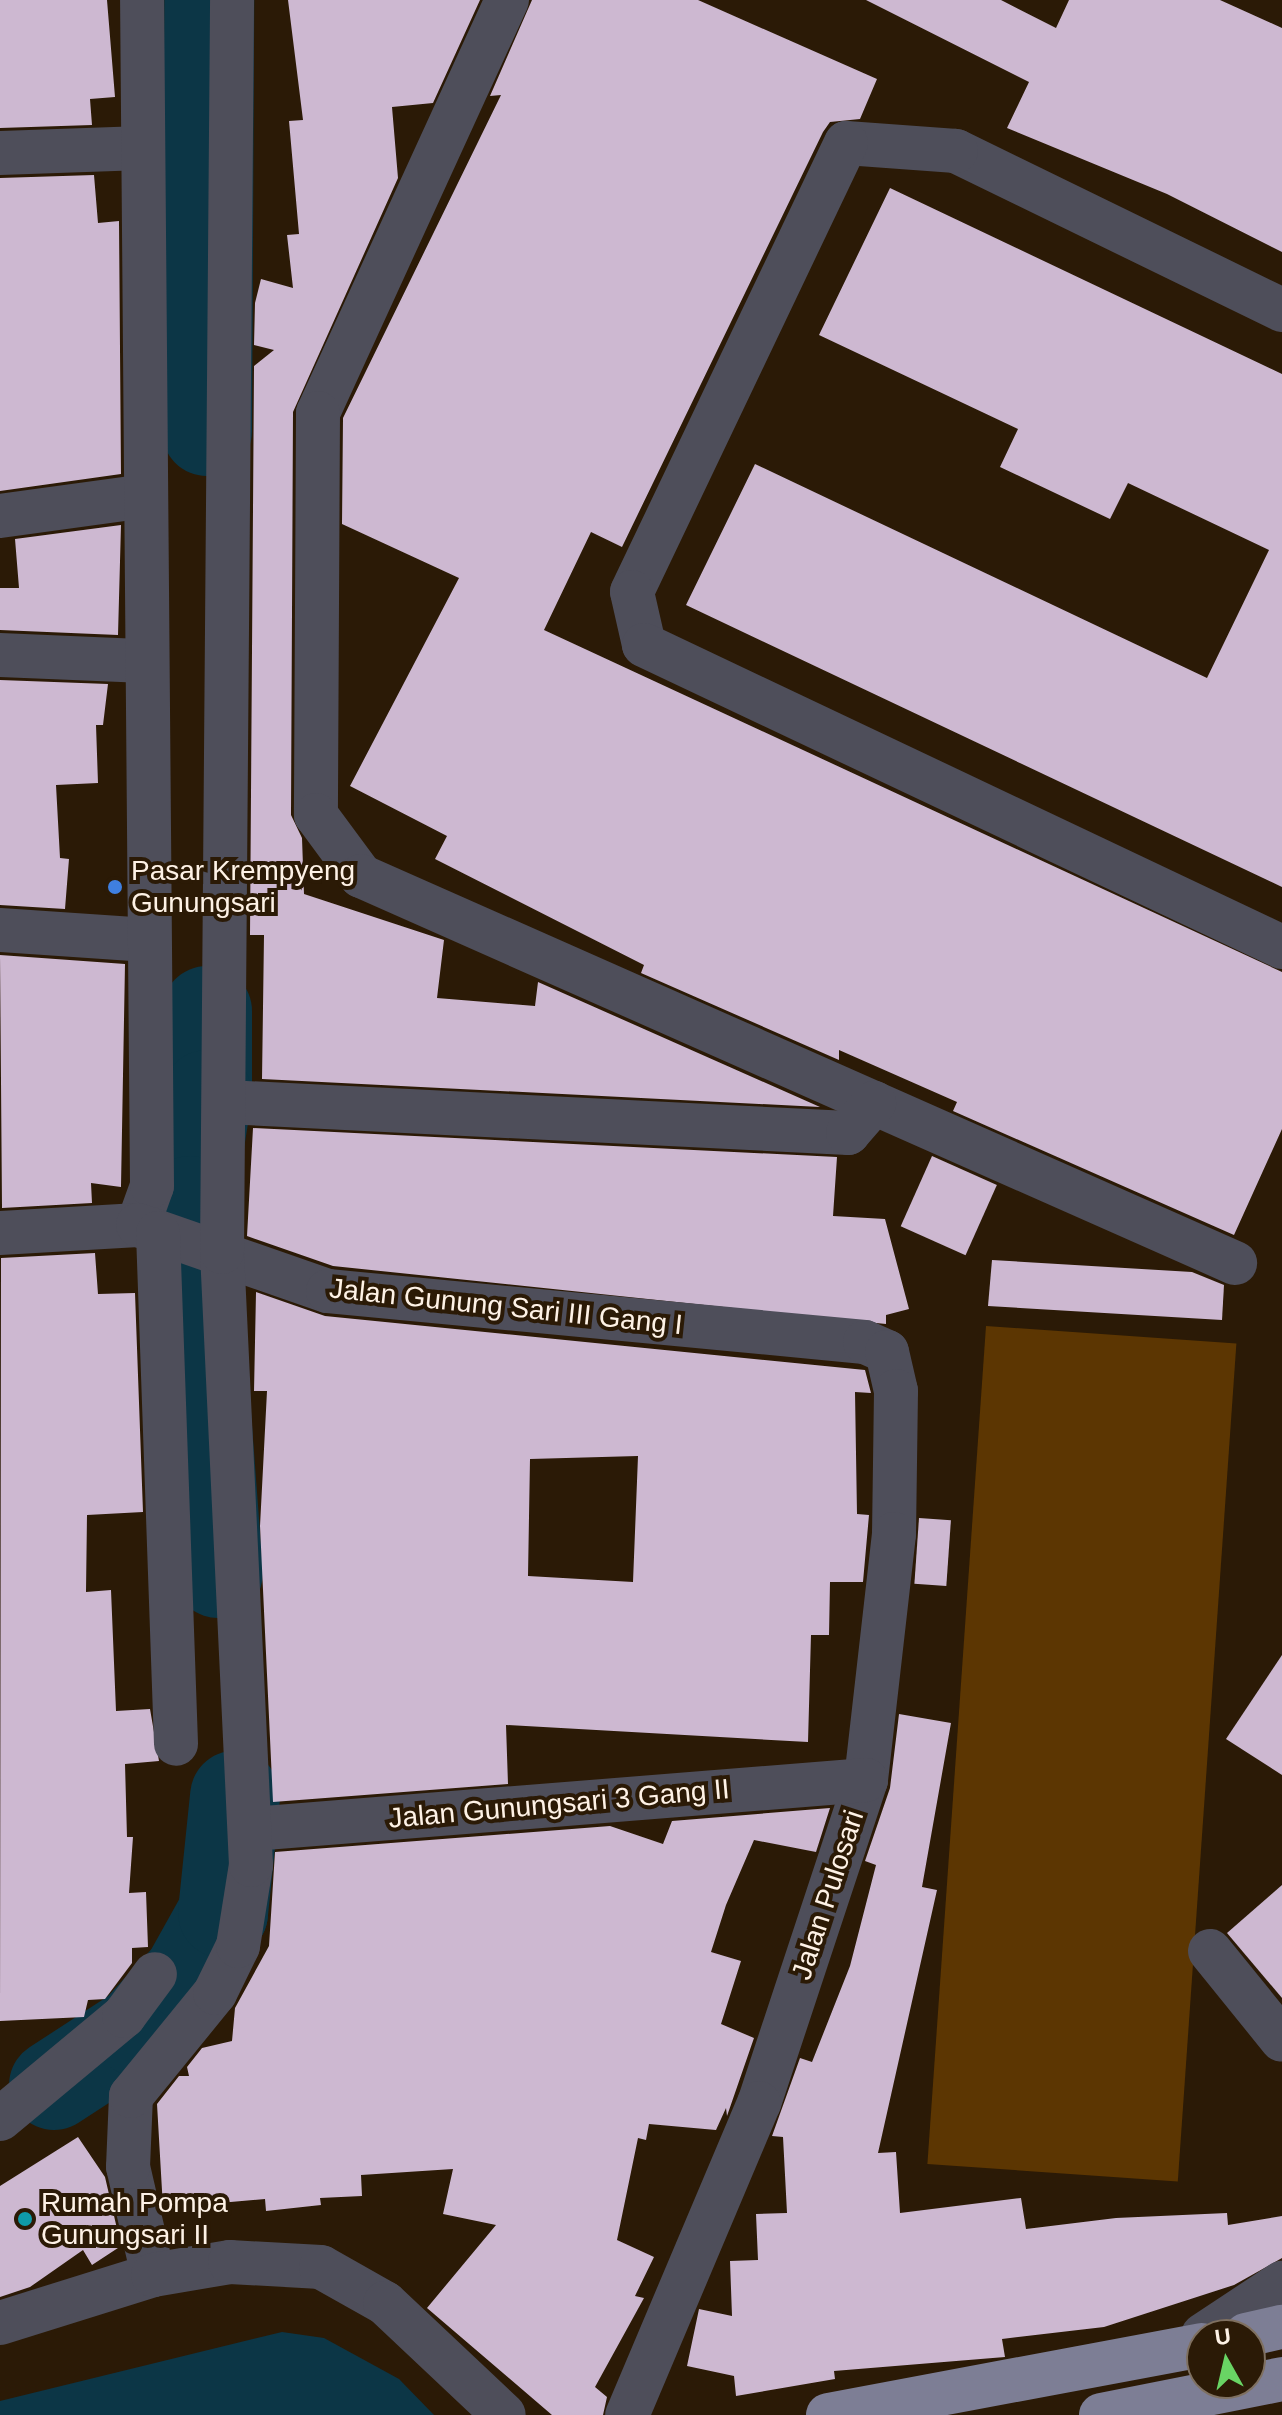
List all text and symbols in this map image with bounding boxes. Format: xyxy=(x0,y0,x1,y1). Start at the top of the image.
place label: Pasar Krempyeng Gunungsari xyxy=(131,854,355,920)
marker: Pasar Krempyeng Gunungsari xyxy=(106,878,124,896)
street label: Jalan Gunung Sari III Gang I xyxy=(328,1272,684,1342)
street label: Jalan Gunungsari 3 Gang II xyxy=(387,1772,731,1836)
street label: Jalan Pulosari xyxy=(785,1806,871,1984)
place label: Rumah Pompa Gunungsari II xyxy=(41,2186,228,2252)
marker: Rumah Pompa Gunungsari II xyxy=(16,2210,34,2228)
north arrow xyxy=(1186,2319,1266,2399)
text: U xyxy=(1213,2323,1232,2350)

